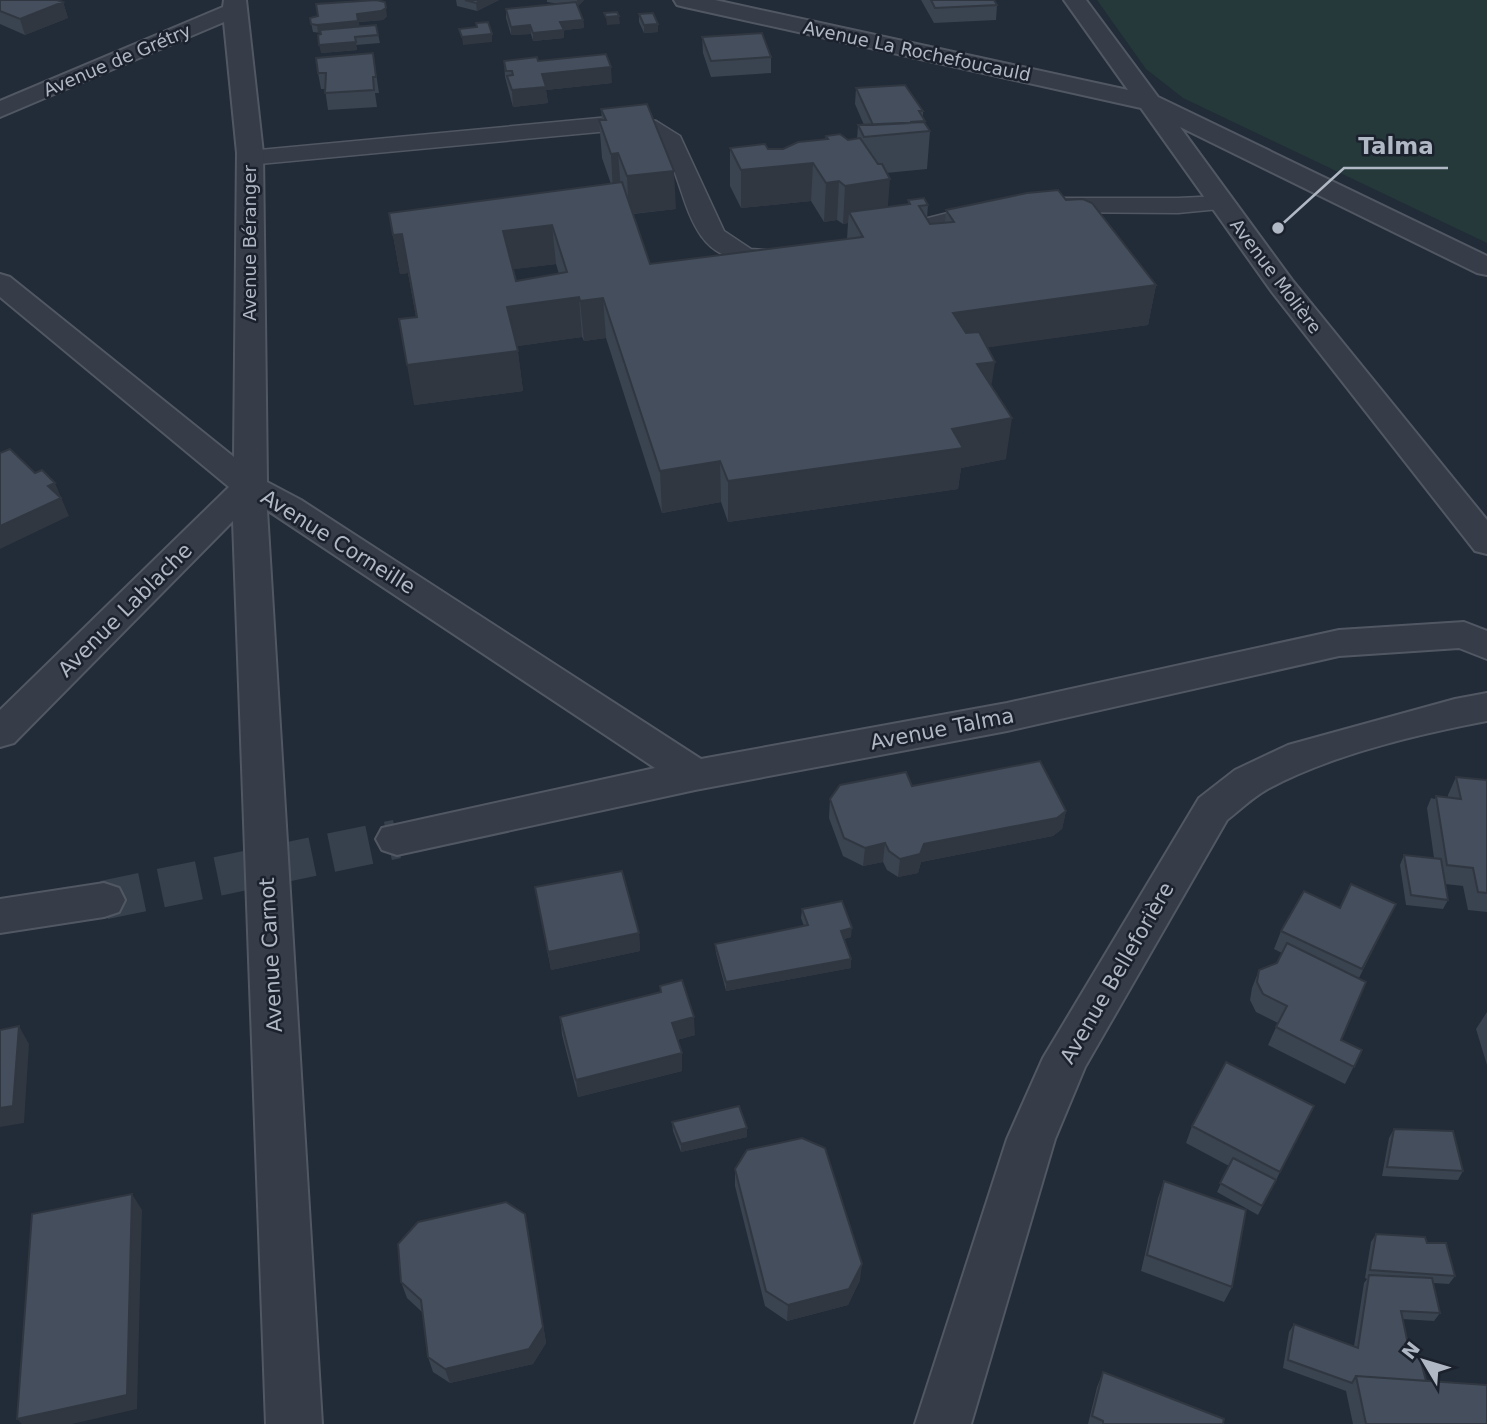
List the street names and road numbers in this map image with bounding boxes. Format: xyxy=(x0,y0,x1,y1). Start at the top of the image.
street label: Avenue La Rochefoucauld xyxy=(801,17,1033,85)
street label: Avenue de Grétry xyxy=(40,19,194,101)
street label: Avenue Béranger xyxy=(239,165,260,321)
street label: Avenue Molière xyxy=(1226,214,1326,338)
street label: Avenue Corneille xyxy=(257,485,419,599)
street label: Avenue Lablache xyxy=(53,538,197,682)
street label: Avenue Talma xyxy=(868,703,1016,755)
street label: Avenue Carnot xyxy=(255,877,287,1033)
street label: Avenue Belleforière xyxy=(1055,878,1179,1068)

